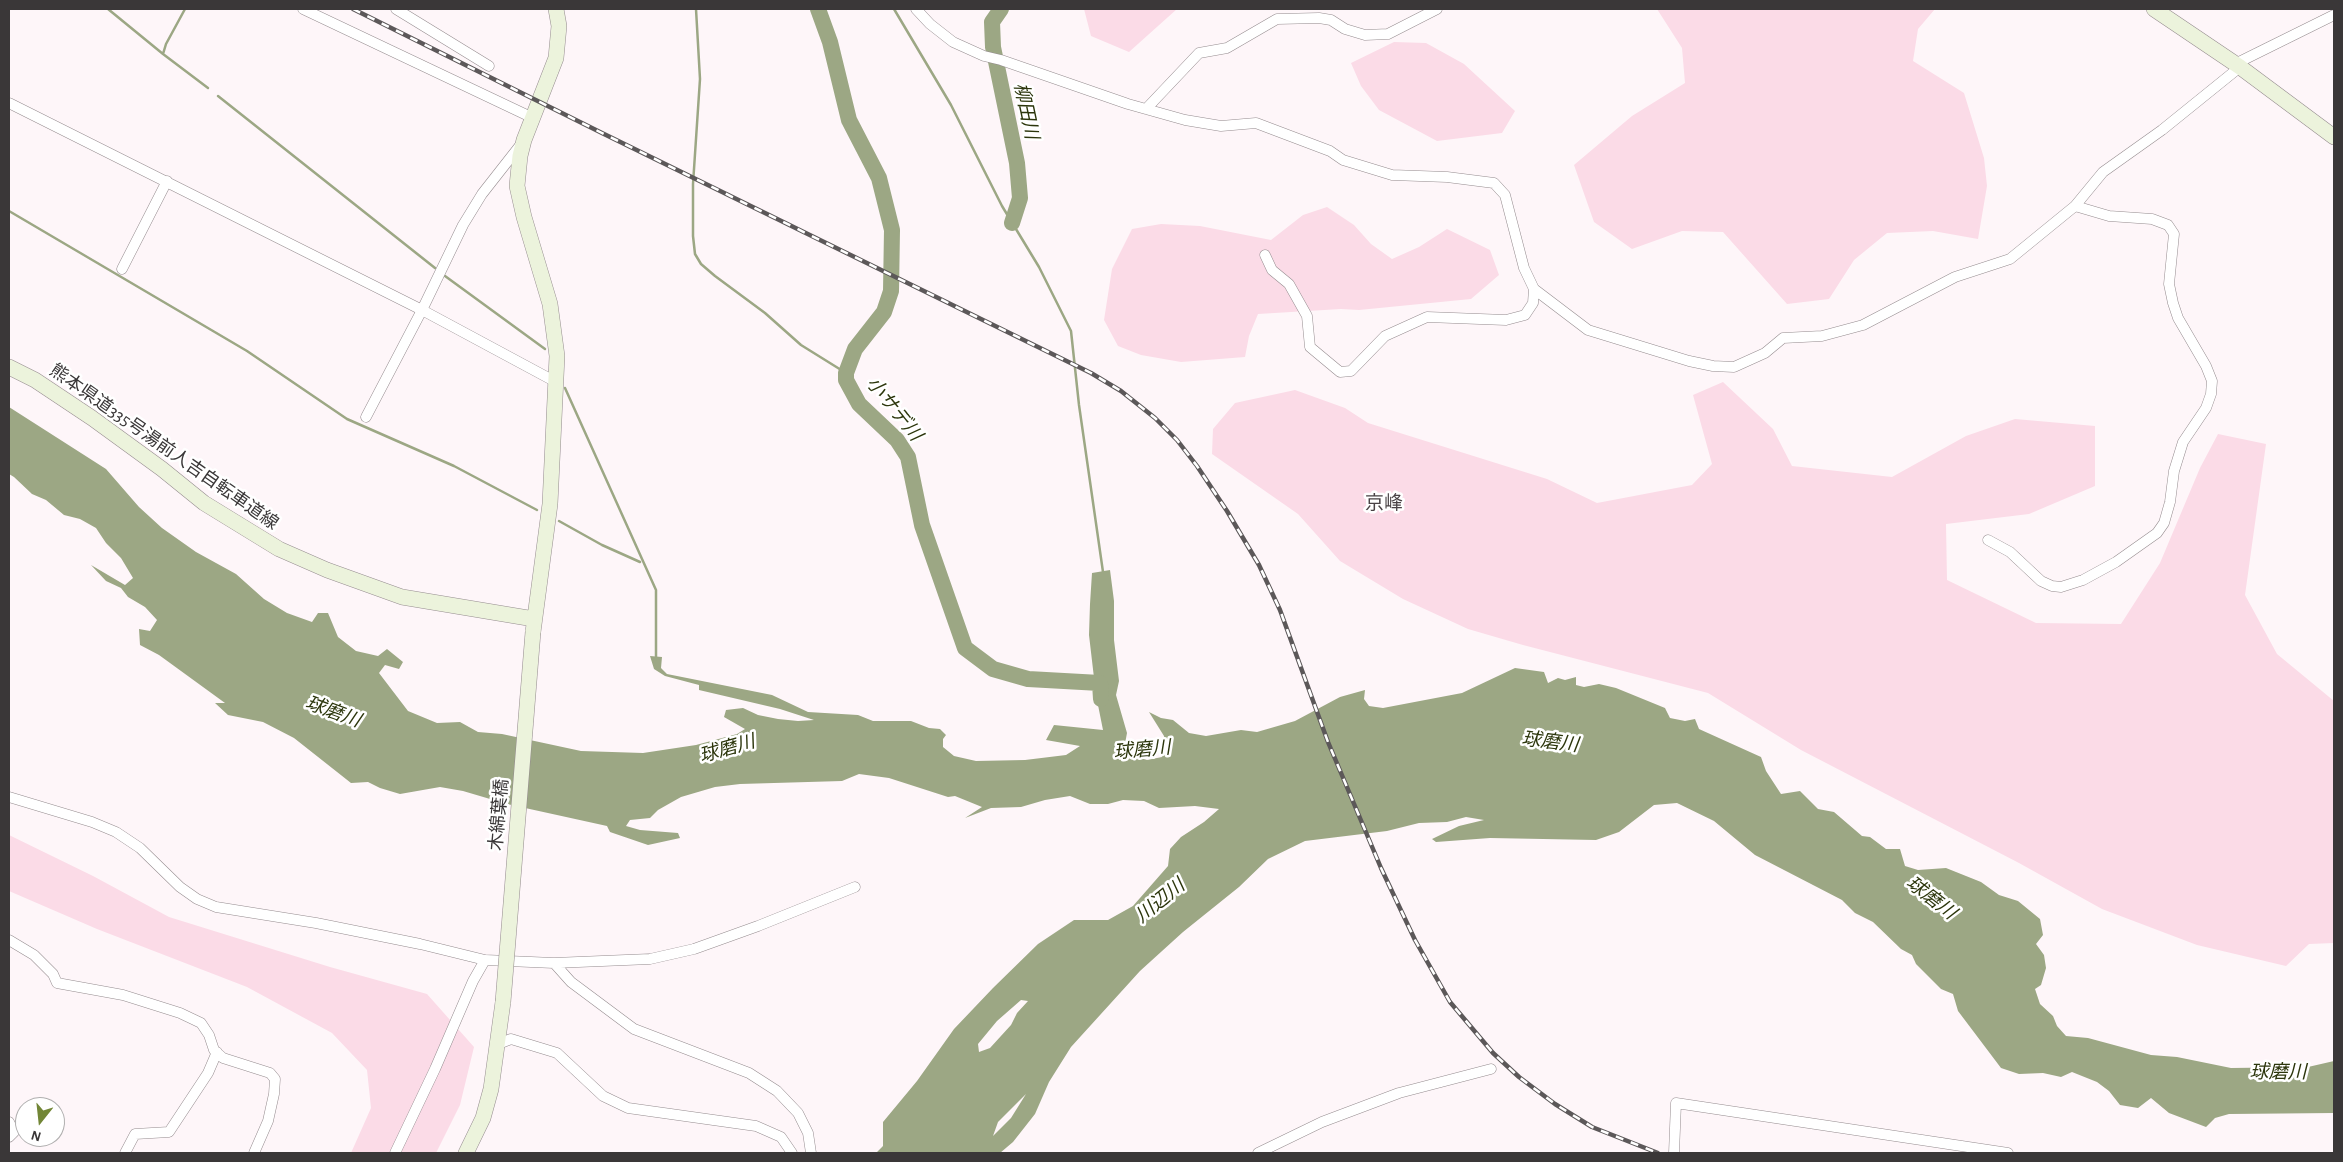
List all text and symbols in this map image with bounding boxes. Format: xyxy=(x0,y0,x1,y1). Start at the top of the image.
water label: 柳田川 xyxy=(1009,81,1043,141)
street label: 熊本県道335号湯前人吉自転車道線 xyxy=(45,359,283,535)
water label: 小サデ川 xyxy=(861,372,927,446)
district label: 京峰 xyxy=(1365,492,1403,514)
water label: 球磨川 xyxy=(302,692,364,732)
water label: 球磨川 xyxy=(1520,727,1580,757)
water label: 球磨川 xyxy=(696,730,758,768)
water label: 球磨川 xyxy=(1113,736,1171,764)
street label: 木綿葉橋 xyxy=(485,778,513,852)
water label: 球磨川 xyxy=(1902,871,1960,925)
water label: 川辺川 xyxy=(1131,874,1189,928)
water label: 球磨川 xyxy=(2250,1061,2306,1083)
north arrow xyxy=(15,1097,65,1147)
text: N xyxy=(30,1127,43,1144)

